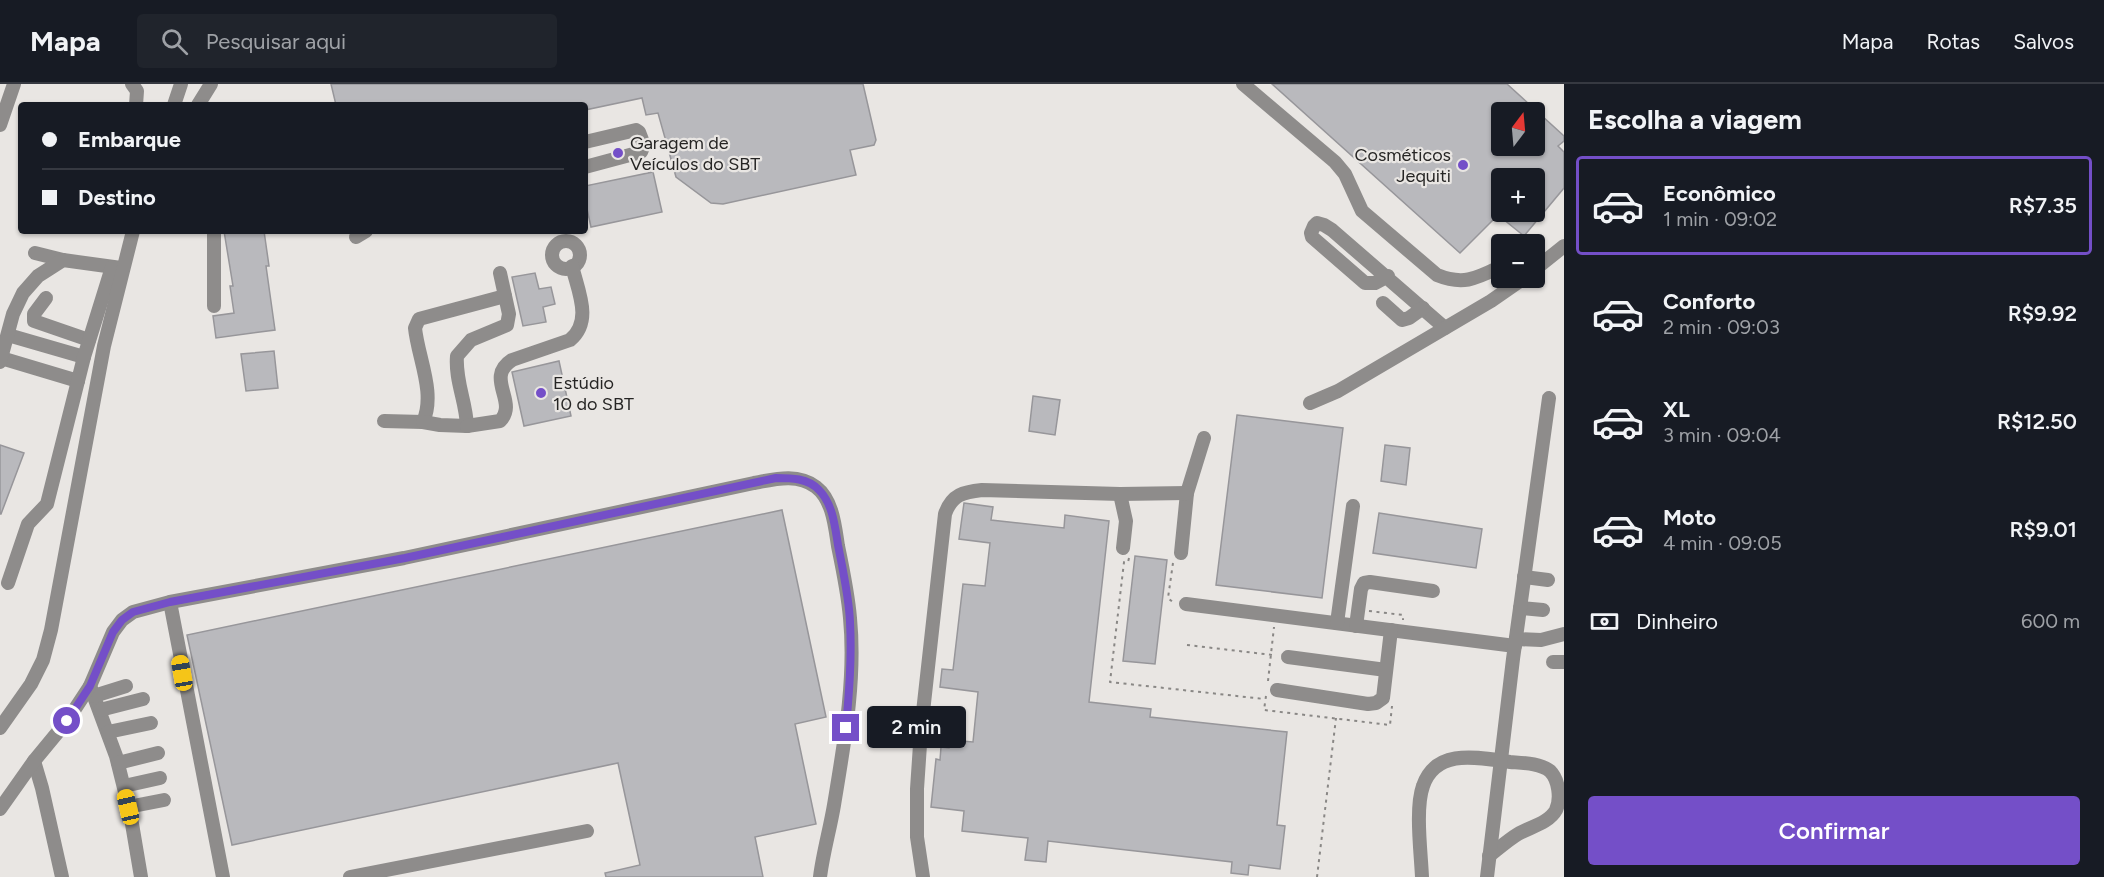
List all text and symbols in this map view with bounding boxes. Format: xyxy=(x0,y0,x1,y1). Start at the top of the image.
search box xyxy=(137,14,557,68)
text: Mapa xyxy=(30,24,101,58)
icon: search xyxy=(158,25,191,58)
text: Pesquisar aqui xyxy=(206,28,346,55)
text: Mapa xyxy=(1842,29,1893,54)
text: Rotas xyxy=(1926,29,1980,54)
text: Salvos xyxy=(2013,29,2074,54)
north arrow xyxy=(1491,102,1545,156)
map controls xyxy=(1491,102,1545,288)
text: Escolha a viagem xyxy=(1588,103,1802,136)
text: Embarque xyxy=(78,126,181,153)
place label: Garagem de Veículos do SBT xyxy=(630,132,760,175)
place label: Cosméticos Jequiti xyxy=(1354,144,1451,187)
marker: Garagem de Veículos do SBT xyxy=(611,146,625,160)
marker: Cosméticos Jequiti xyxy=(1456,158,1470,172)
button: + xyxy=(1491,168,1545,222)
icon: car xyxy=(1591,179,1645,233)
text: Econômico xyxy=(1663,180,1776,207)
text: Destino xyxy=(78,184,156,211)
text: R$7.35 xyxy=(2009,192,2077,219)
text: 1 min · 09:02 xyxy=(1663,207,1777,231)
button: − xyxy=(1491,234,1545,288)
icon: car xyxy=(1591,287,1645,341)
text: Conforto xyxy=(1663,288,1755,315)
text: R$9.92 xyxy=(2008,300,2077,327)
text: 2 min · 09:03 xyxy=(1663,315,1780,339)
place label: Estúdio 10 do SBT xyxy=(553,372,634,415)
marker: Estúdio 10 do SBT xyxy=(534,386,548,400)
icon: car xyxy=(1591,395,1645,449)
text: XL xyxy=(1663,396,1690,423)
text: R$12.50 xyxy=(1997,408,2077,435)
text: 3 min · 09:04 xyxy=(1663,423,1781,447)
icon: car xyxy=(1591,503,1645,557)
text: Moto xyxy=(1663,504,1716,531)
text: R$9.01 xyxy=(2010,516,2077,543)
text: 4 min · 09:05 xyxy=(1663,531,1782,555)
icon: cash xyxy=(1588,605,1621,638)
text: Dinheiro xyxy=(1636,608,1718,635)
text: 600 m xyxy=(2021,609,2080,633)
car xyxy=(170,654,194,692)
route start xyxy=(53,707,80,734)
callout: 2 min xyxy=(867,707,966,749)
route end xyxy=(832,714,859,741)
text: 2 min xyxy=(892,715,941,739)
car xyxy=(115,787,141,827)
button: Confirmar xyxy=(1588,796,2080,865)

